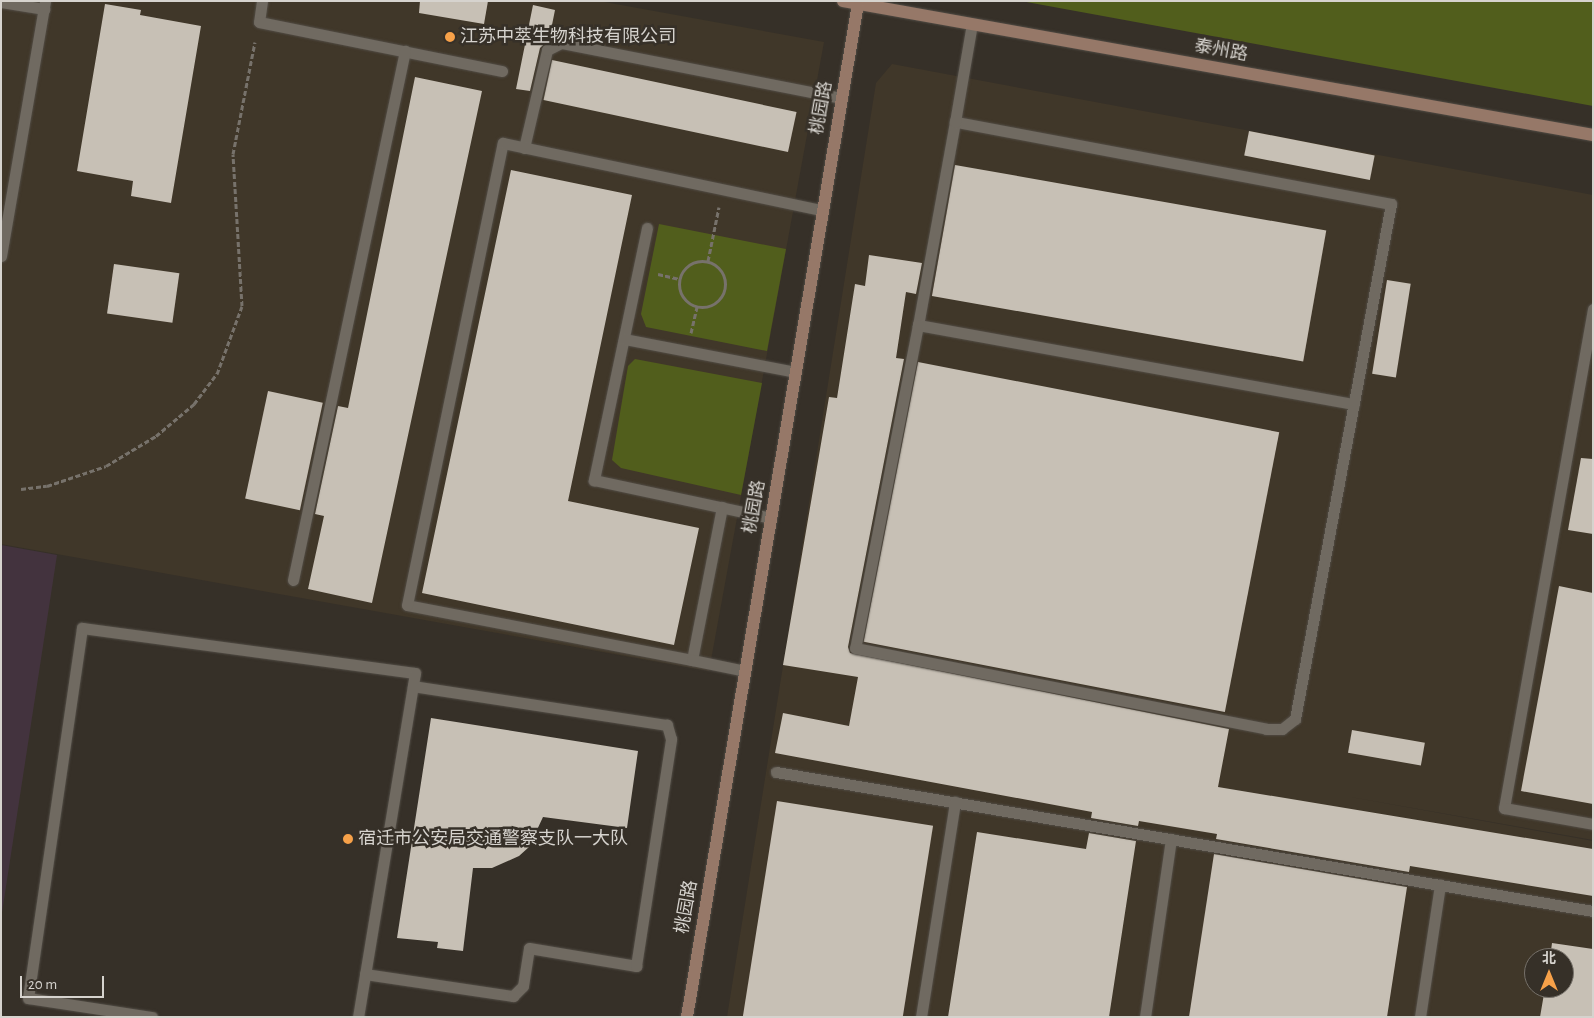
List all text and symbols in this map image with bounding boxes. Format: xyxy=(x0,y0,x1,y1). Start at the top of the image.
place label: 江苏中萃生物科技有限公司 xyxy=(460,26,676,48)
marker: 江苏中萃生物科技有限公司 xyxy=(444,31,456,43)
street label: 泰州路 xyxy=(1193,36,1249,66)
street label: 桃园路 xyxy=(807,80,837,136)
street label: 桃园路 xyxy=(740,479,770,535)
place label: 宿迁市公安局交通警察支队一大队 xyxy=(358,828,628,850)
marker: 宿迁市公安局交通警察支队一大队 xyxy=(342,833,354,845)
street label: 桃园路 xyxy=(672,879,702,935)
north arrow xyxy=(1524,948,1574,998)
text: 北 xyxy=(1542,952,1556,966)
scale bar xyxy=(22,966,106,998)
text: 20 m xyxy=(28,977,57,992)

